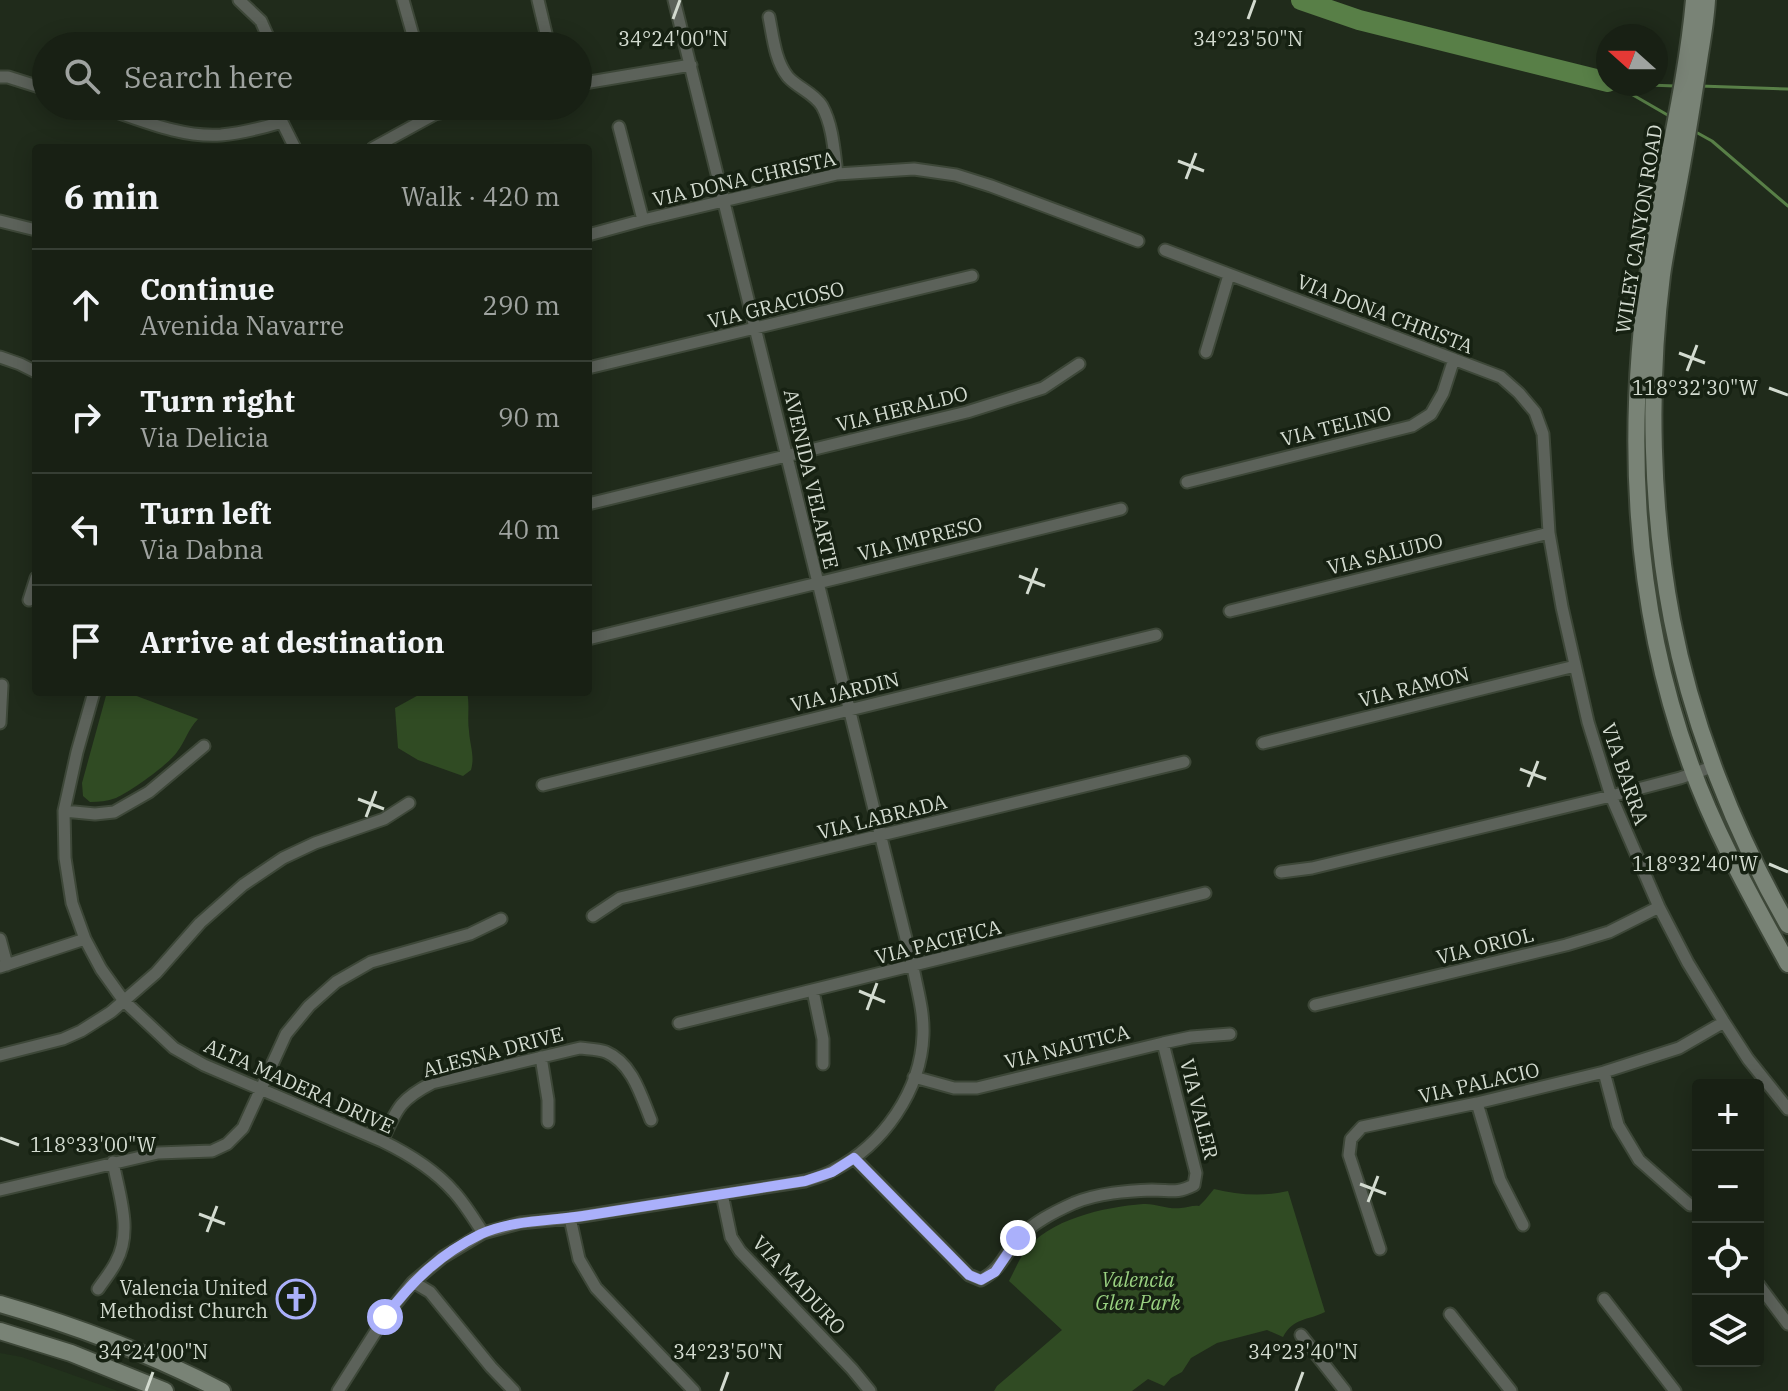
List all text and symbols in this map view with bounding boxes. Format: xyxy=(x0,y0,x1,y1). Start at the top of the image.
north arrow xyxy=(1596,24,1668,96)
text: 34°24'00"N xyxy=(618,25,728,52)
text: 34°23'50"N xyxy=(1193,25,1303,52)
search box xyxy=(32,32,592,120)
icon: search xyxy=(60,54,104,98)
text: Search here xyxy=(124,57,293,96)
street label: WILEY CANYON ROAD xyxy=(1609,122,1668,335)
street label: VIA DONA CHRISTA xyxy=(650,144,838,213)
text: 6 min xyxy=(64,174,159,218)
text: Walk · 420 m xyxy=(401,179,560,213)
street label: VIA DONA CHRISTA xyxy=(1293,267,1478,360)
text: Continue xyxy=(140,269,275,308)
street label: VIA GRACIOSO xyxy=(705,274,847,335)
icon: ahead xyxy=(64,283,108,327)
text: 290 m xyxy=(482,288,560,322)
text: Avenida Navarre xyxy=(140,308,344,342)
text: 118°32'30"W xyxy=(1632,374,1758,401)
street label: VIA HERALDO xyxy=(833,379,971,438)
text: Turn right xyxy=(140,381,295,420)
street label: AVENIDA VELARTE xyxy=(778,386,845,572)
icon: right xyxy=(64,395,108,439)
street label: VIA TELINO xyxy=(1278,399,1394,452)
text: 90 m xyxy=(498,400,560,434)
text: Via Delicia xyxy=(140,420,269,454)
text: Turn left xyxy=(140,493,272,532)
icon: left xyxy=(64,507,108,551)
street label: VIA IMPRESO xyxy=(855,510,985,567)
text: 40 m xyxy=(498,512,560,546)
street label: VIA SALUDO xyxy=(1324,526,1446,581)
text: Via Dabna xyxy=(140,532,264,566)
icon: arrive xyxy=(64,619,108,663)
text: Arrive at destination xyxy=(140,622,445,661)
street label: VIA RAMON xyxy=(1356,660,1472,713)
street label: VIA JARDIN xyxy=(788,665,902,718)
street label: VIA BARRA xyxy=(1595,719,1656,829)
street label: VIA LABRADA xyxy=(814,787,950,846)
text: 118°32'40"W xyxy=(1632,850,1758,877)
street label: VIA PACIFICA xyxy=(872,913,1004,970)
street label: VIA ORIOL xyxy=(1433,920,1536,971)
street label: VIA NAUTICA xyxy=(1001,1018,1133,1075)
street label: ALESNA DRIVE xyxy=(420,1020,566,1083)
street label: ALTA MADERA DRIVE xyxy=(200,1031,398,1140)
street label: VIA PALACIO xyxy=(1416,1055,1542,1110)
street label: VIA VALER xyxy=(1174,1056,1225,1163)
map controls xyxy=(1692,1079,1764,1367)
button: + xyxy=(1692,1079,1764,1151)
text: 118°33'00"W xyxy=(30,1131,156,1158)
button: − xyxy=(1692,1151,1764,1223)
route end xyxy=(1000,1220,1036,1256)
button: locate xyxy=(1692,1223,1764,1295)
street label: VIA MADURO xyxy=(746,1229,852,1340)
park label: Valencia Glen Park xyxy=(1095,1266,1181,1316)
place label: Valencia United Methodist Church xyxy=(100,1274,268,1324)
church icon: Valencia United Methodist Church xyxy=(275,1278,317,1320)
button: layers xyxy=(1692,1295,1764,1367)
route start xyxy=(367,1299,403,1335)
text: 34°24'00"N xyxy=(98,1338,208,1365)
text: 34°23'50"N xyxy=(673,1338,783,1365)
text: 34°23'40"N xyxy=(1248,1338,1358,1365)

